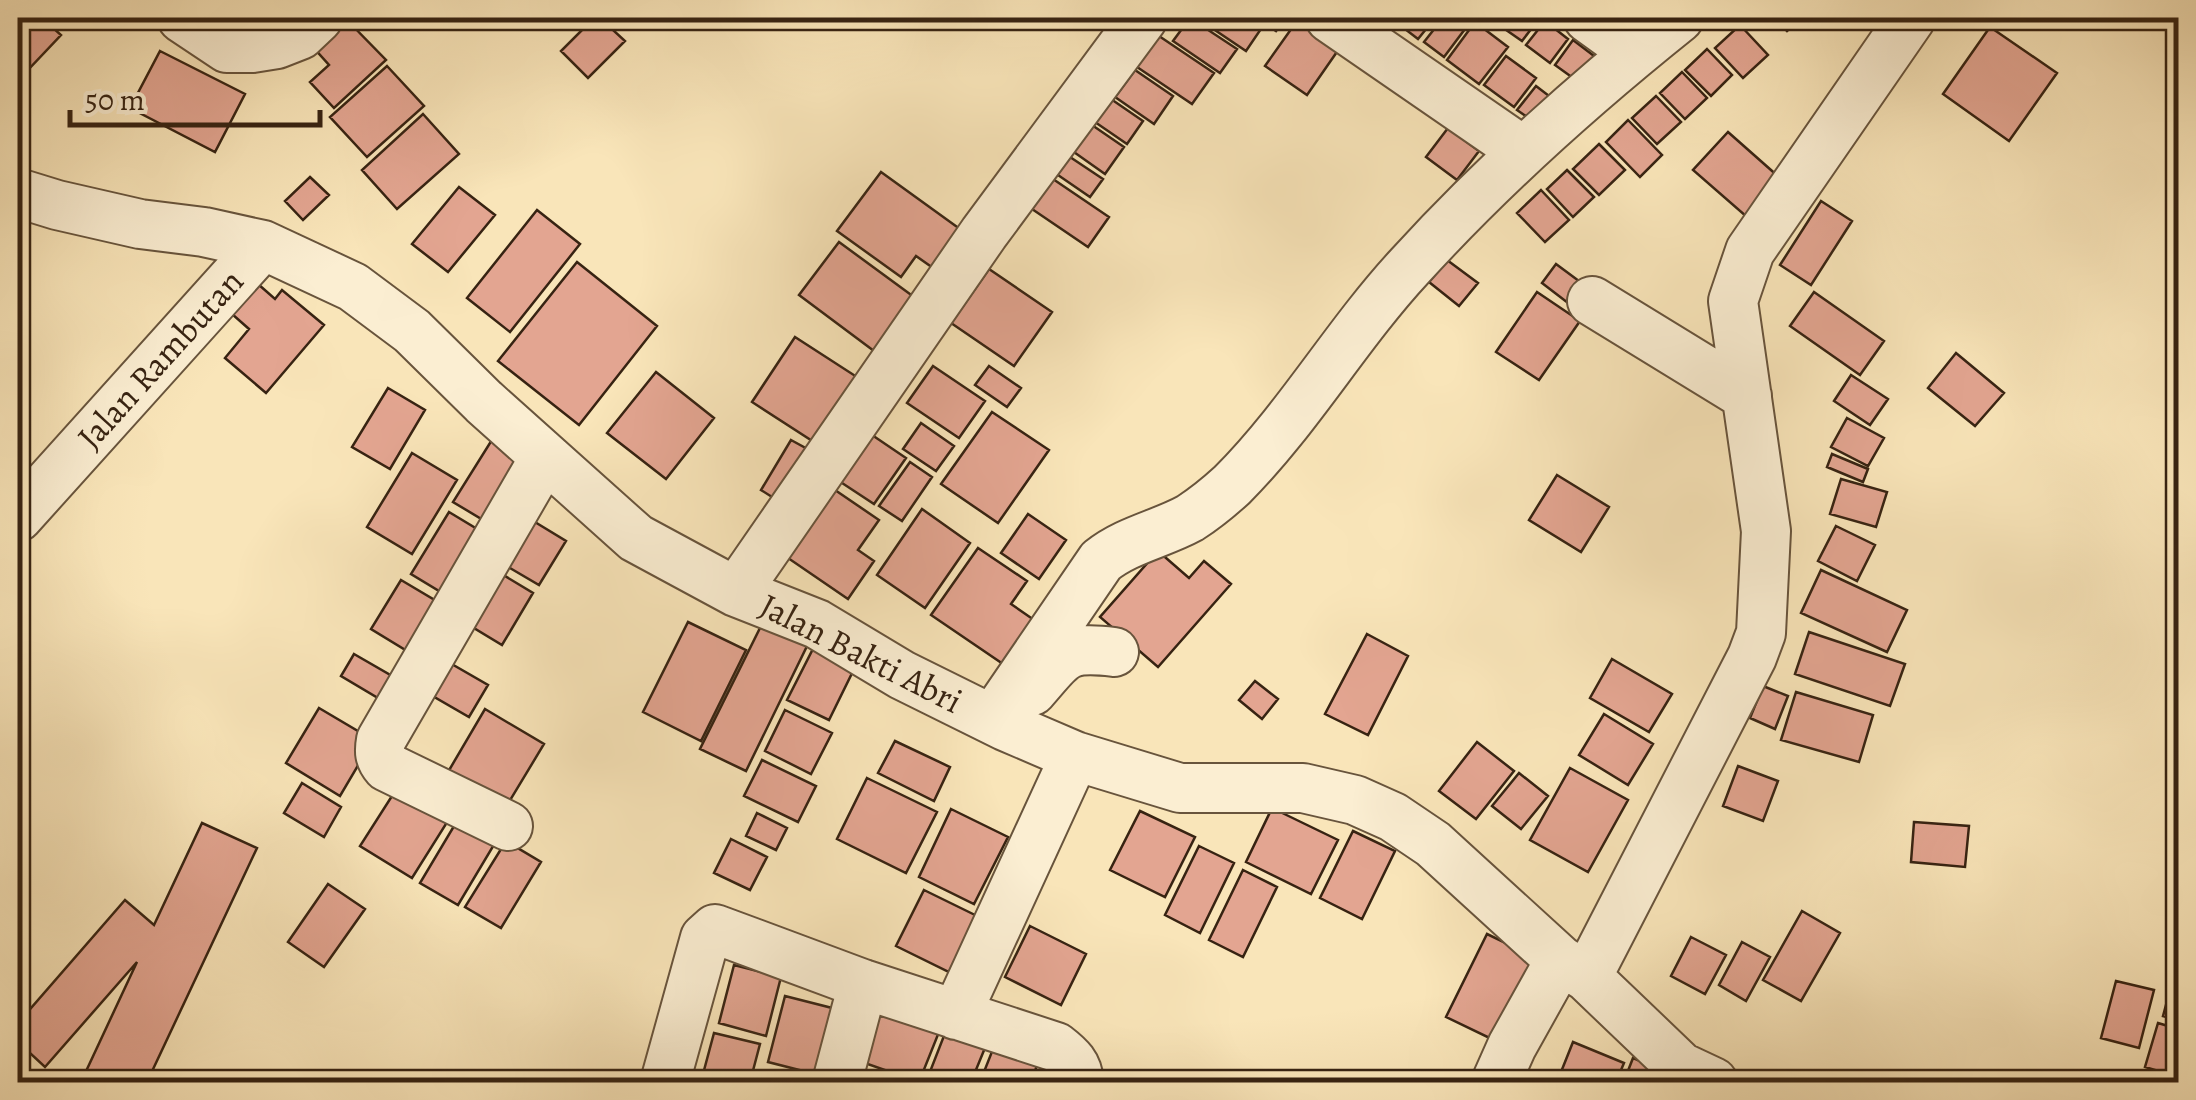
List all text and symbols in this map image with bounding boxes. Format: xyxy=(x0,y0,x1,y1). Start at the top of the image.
scale bar xyxy=(70,65,320,127)
text: 50 m xyxy=(85,80,145,120)
street label: Jalan Rambutan xyxy=(66,258,254,460)
street label: Jalan Bakti Abri xyxy=(751,581,971,725)

